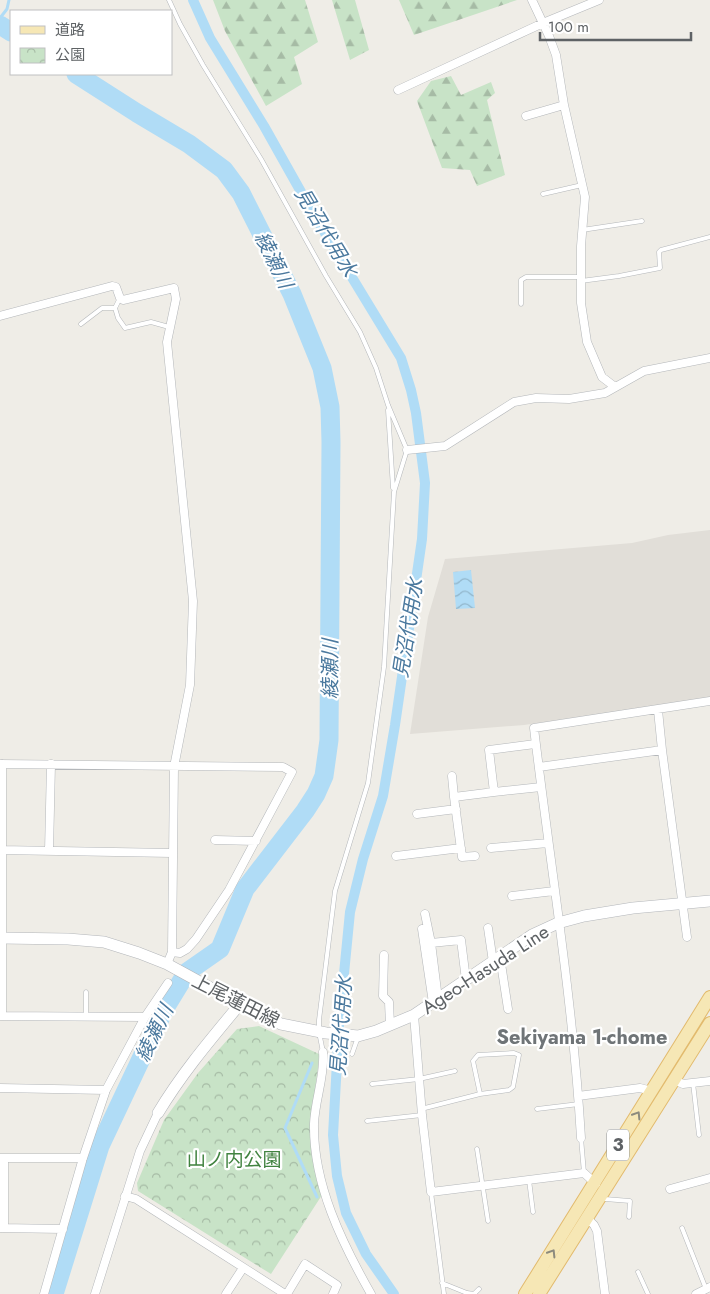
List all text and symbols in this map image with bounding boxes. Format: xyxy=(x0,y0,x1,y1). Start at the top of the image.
legend xyxy=(10,10,172,75)
scale bar xyxy=(540,10,691,42)
text: 100 m xyxy=(548,16,589,38)
text: 道路 xyxy=(55,19,85,41)
text: 公園 xyxy=(55,44,85,66)
water label: 見沼代用水 xyxy=(287,182,365,284)
water label: 綾瀬川 xyxy=(247,227,301,295)
water label: 見沼代用水 xyxy=(386,574,431,680)
water label: 綾瀬川 xyxy=(316,637,345,699)
street label: Ageo-Hasuda Line xyxy=(416,918,554,1021)
street label: 上尾蓮田線 xyxy=(187,967,284,1034)
water label: 見沼代用水 xyxy=(324,973,360,1077)
water label: 綾瀬川 xyxy=(128,998,182,1067)
district label: Sekiyama 1-chome xyxy=(497,1023,667,1052)
one-way arrow xyxy=(631,1111,640,1120)
road number: 3 xyxy=(607,1130,629,1160)
park label: 山ノ内公園 xyxy=(186,1146,282,1173)
one-way arrow xyxy=(545,1249,555,1258)

